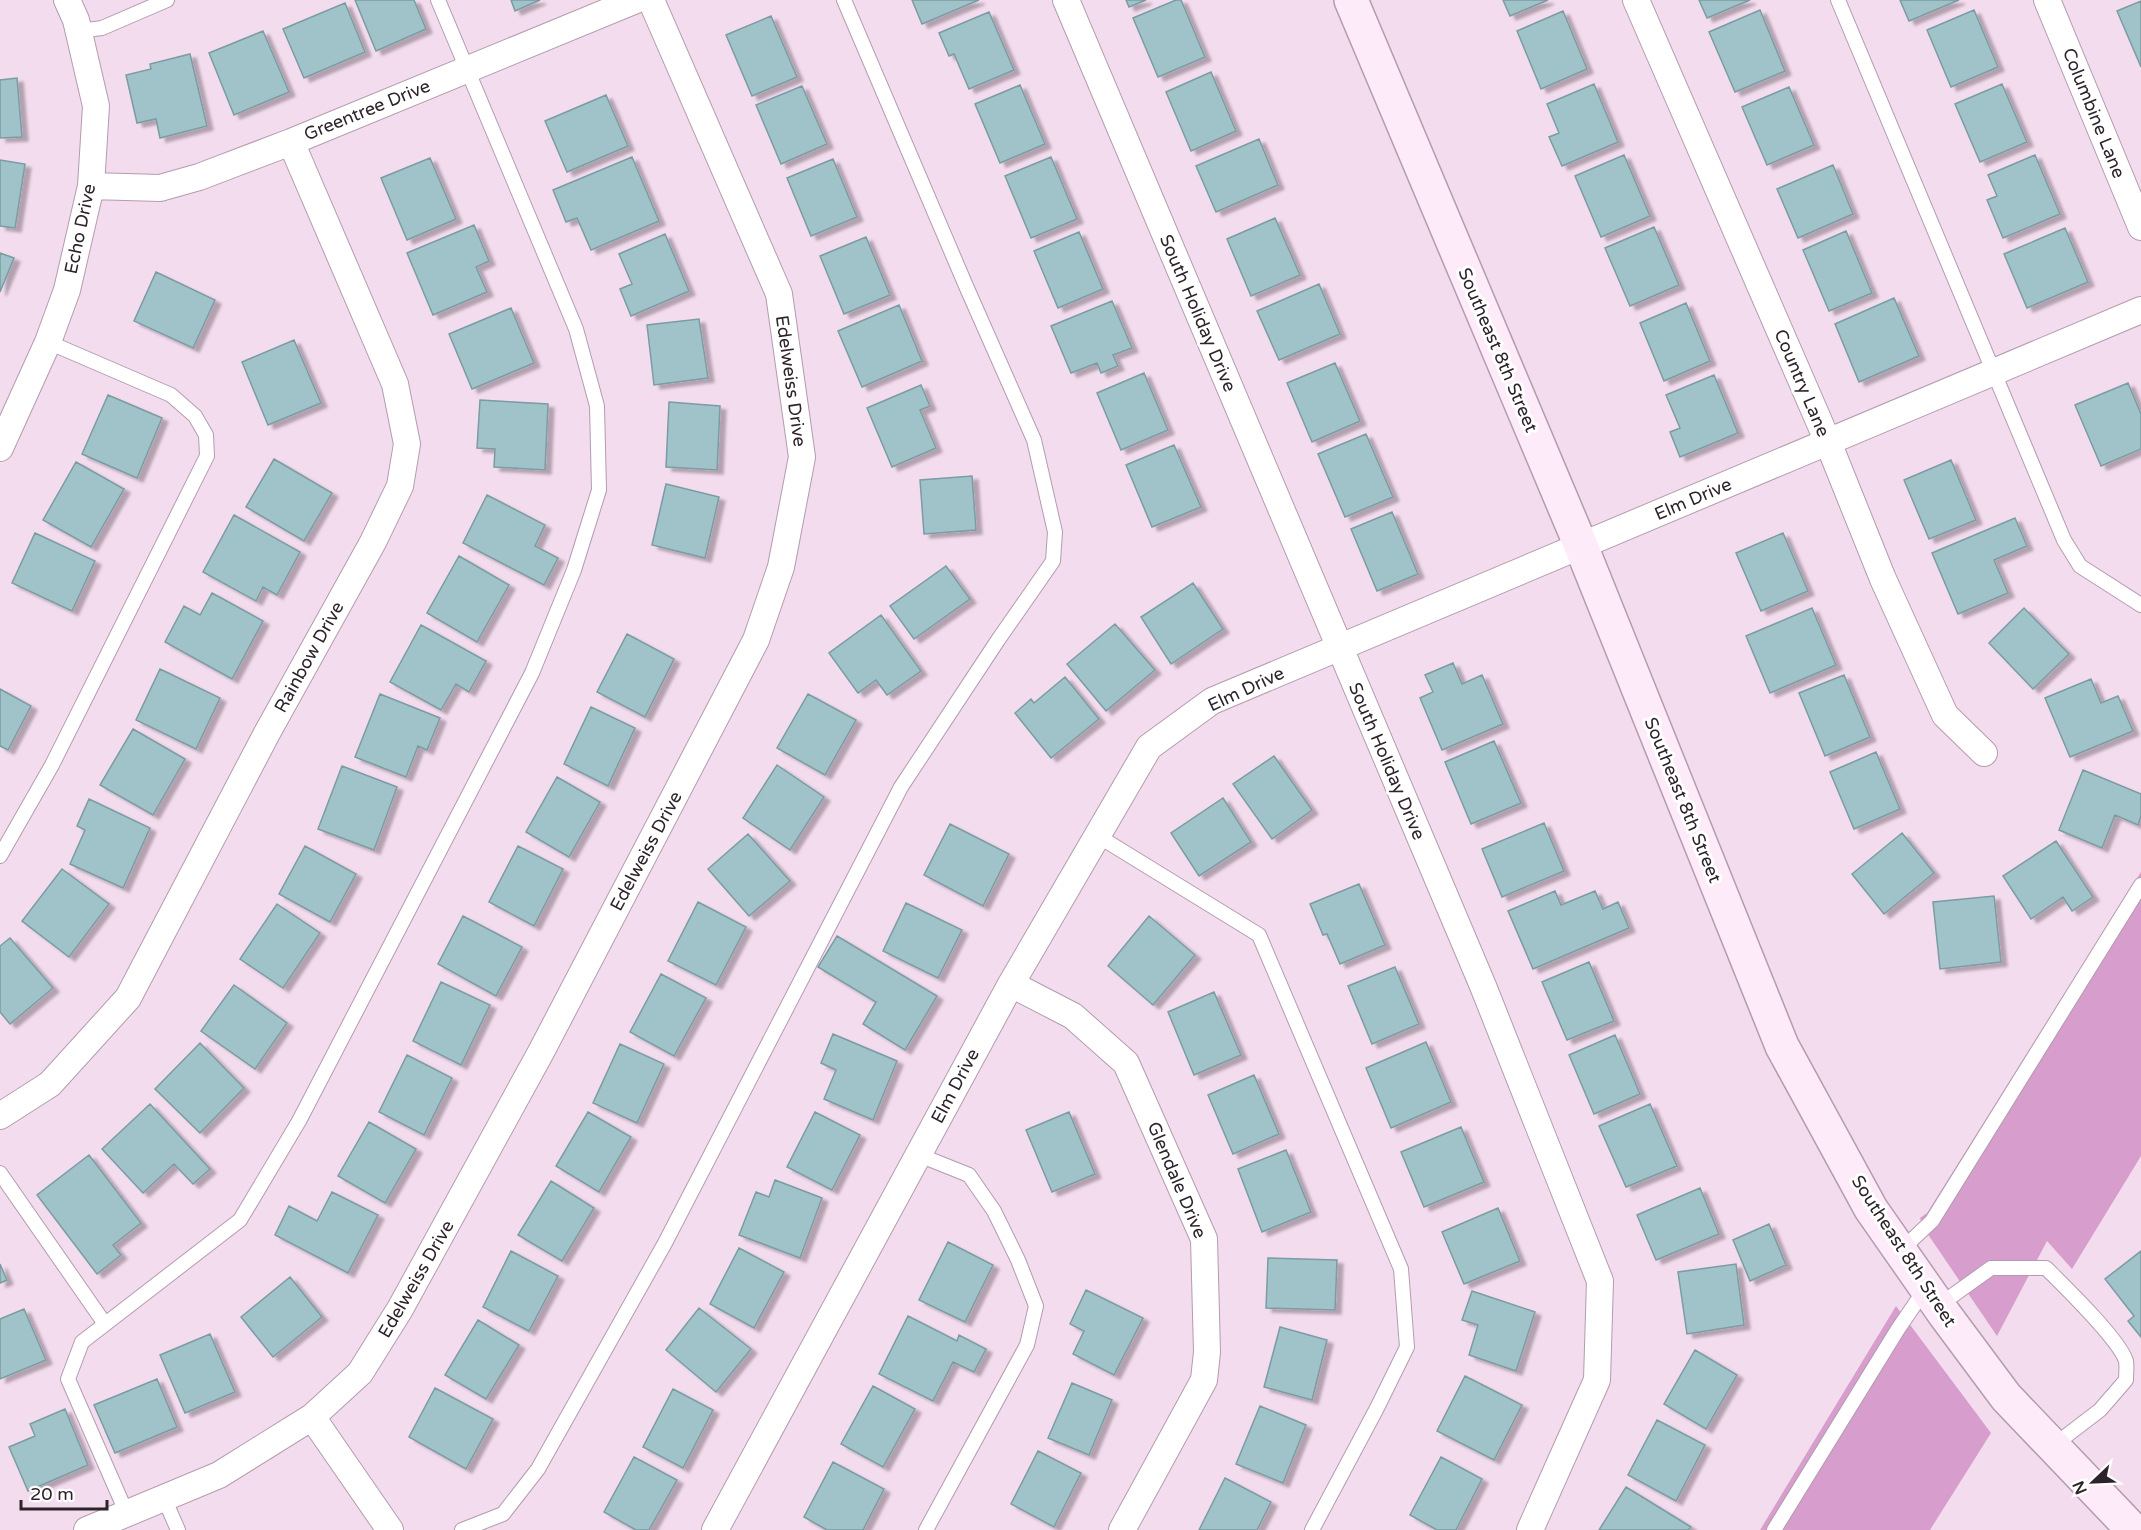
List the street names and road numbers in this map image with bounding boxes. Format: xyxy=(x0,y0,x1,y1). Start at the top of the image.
street label: Columbine Lane xyxy=(2058,45,2130,181)
street label: Greentree Drive xyxy=(301,75,433,145)
street label: Echo Drive xyxy=(60,182,100,276)
street label: South Holiday Drive xyxy=(1155,231,1241,395)
street label: Southeast 8th Street xyxy=(1453,264,1543,436)
street label: Edelweiss Drive xyxy=(771,314,811,448)
street label: Country Lane xyxy=(1769,326,1835,440)
street label: Elm Drive xyxy=(1651,473,1735,525)
street label: Rainbow Drive xyxy=(269,598,349,716)
street label: Elm Drive xyxy=(1204,662,1288,716)
street label: South Holiday Drive xyxy=(1344,679,1430,843)
street label: Southeast 8th Street xyxy=(1640,714,1726,886)
street label: Edelweiss Drive xyxy=(605,787,687,915)
street label: Elm Drive xyxy=(926,1045,984,1127)
street label: Glendale Drive xyxy=(1143,1118,1211,1242)
street label: Southeast 8th Street xyxy=(1847,1171,1961,1331)
street label: Edelweiss Drive xyxy=(373,1216,459,1342)

